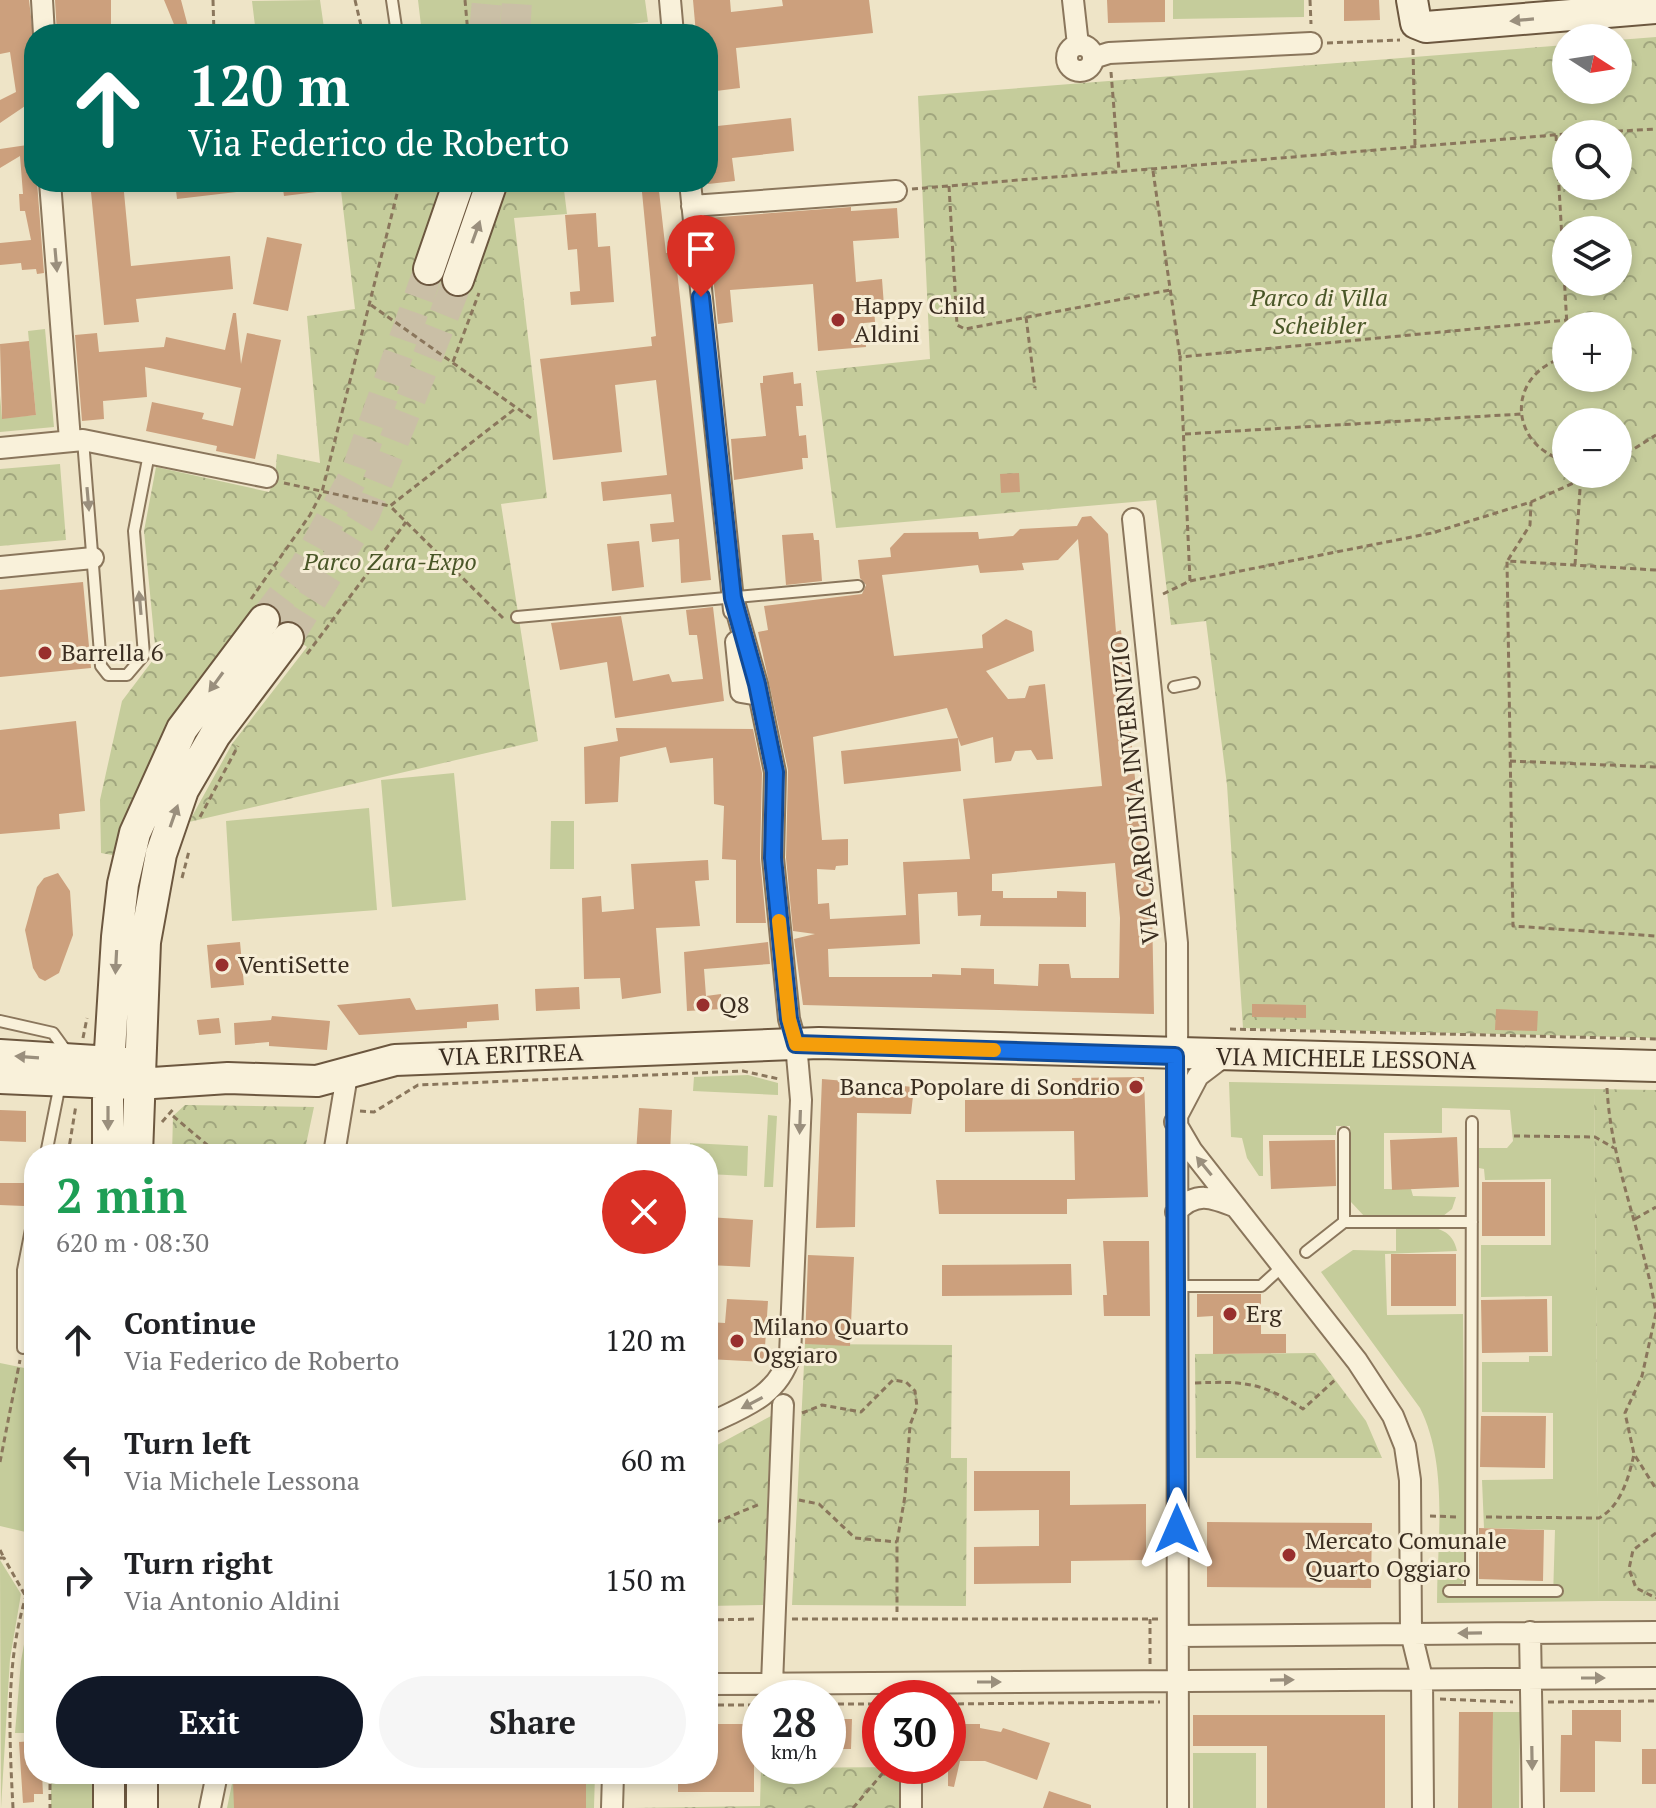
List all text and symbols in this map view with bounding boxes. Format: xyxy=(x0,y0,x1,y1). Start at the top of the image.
one-way arrow xyxy=(1510,13,1535,26)
north arrow xyxy=(1552,24,1632,104)
map controls xyxy=(1552,24,1632,488)
text: 120 m xyxy=(188,48,350,122)
icon: ahead xyxy=(56,56,160,160)
text: Via Federico de Roberto xyxy=(188,119,569,166)
button: search xyxy=(1552,120,1632,200)
pin xyxy=(667,215,735,297)
button: layers xyxy=(1552,216,1632,296)
one-way arrow xyxy=(470,219,483,243)
icon: arrive xyxy=(679,227,723,271)
one-way arrow xyxy=(50,248,63,273)
park label: Parco di Villa Scheibler xyxy=(1249,281,1388,341)
place label: Happy Child Aldini xyxy=(854,289,986,349)
marker: Happy Child Aldini xyxy=(829,311,847,329)
button: + xyxy=(1552,312,1632,392)
button: − xyxy=(1552,408,1632,488)
one-way arrow xyxy=(82,487,95,512)
park label: Parco Zara-Expo xyxy=(302,545,477,577)
one-way arrow xyxy=(133,590,146,615)
street label: VIA CAROLINA INVERNIZIO xyxy=(1102,634,1166,946)
place label: Barrella 6 xyxy=(61,636,164,668)
marker: Barrella 6 xyxy=(36,644,54,662)
one-way arrow xyxy=(208,671,224,693)
one-way arrow xyxy=(168,804,181,828)
place label: VentiSette xyxy=(238,948,349,980)
one-way arrow xyxy=(109,950,122,975)
marker: VentiSette xyxy=(213,956,231,974)
place label: Q8 xyxy=(719,988,750,1020)
marker: Q8 xyxy=(694,996,712,1014)
street label: VIA ERITREA xyxy=(438,1035,585,1073)
street label: VIA MICHELE LESSONA xyxy=(1216,1040,1477,1076)
one-way arrow xyxy=(14,1050,39,1063)
place label: Banca Popolare di Sondrio xyxy=(840,1070,1120,1102)
marker: Banca Popolare di Sondrio xyxy=(1127,1078,1145,1096)
one-way arrow xyxy=(102,1106,114,1131)
one-way arrow xyxy=(794,1110,807,1135)
one-way arrow xyxy=(1197,1156,1213,1176)
text: 2 min xyxy=(56,1163,187,1227)
button: close xyxy=(602,1170,686,1254)
text: 620 m · 08:30 xyxy=(56,1225,209,1259)
place label: Erg xyxy=(1246,1297,1282,1329)
text: Continue xyxy=(124,1303,256,1343)
marker: Erg xyxy=(1221,1305,1239,1323)
place label: Milano Quarto Oggiaro xyxy=(753,1310,909,1370)
icon: ahead xyxy=(56,1318,100,1362)
text: 120 m xyxy=(605,1320,686,1360)
marker: Milano Quarto Oggiaro xyxy=(728,1332,746,1350)
text: Via Federico de Roberto xyxy=(124,1343,399,1377)
one-way arrow xyxy=(741,1395,763,1409)
text: Turn left xyxy=(124,1423,251,1463)
icon: left xyxy=(56,1438,100,1482)
text: 60 m xyxy=(621,1440,686,1480)
text: Via Michele Lessona xyxy=(124,1463,360,1497)
position arrow xyxy=(1135,1487,1219,1571)
place label: Mercato Comunale Quarto Oggiaro xyxy=(1305,1524,1507,1584)
text: Turn right xyxy=(124,1543,273,1583)
marker: Mercato Comunale Quarto Oggiaro xyxy=(1280,1546,1298,1564)
icon: right xyxy=(56,1558,100,1602)
text: 150 m xyxy=(605,1560,686,1600)
text: Via Antonio Aldini xyxy=(124,1583,340,1617)
one-way arrow xyxy=(1457,1627,1482,1639)
one-way arrow xyxy=(1581,1672,1606,1684)
one-way arrow xyxy=(1270,1674,1295,1686)
button: Exit xyxy=(56,1676,363,1768)
button: Share xyxy=(379,1676,686,1768)
one-way arrow xyxy=(977,1676,1002,1688)
speed limit sign: 30 xyxy=(862,1680,966,1784)
text: 28 xyxy=(771,1695,817,1748)
text: km/h xyxy=(771,1738,817,1765)
one-way arrow xyxy=(1525,1746,1538,1771)

